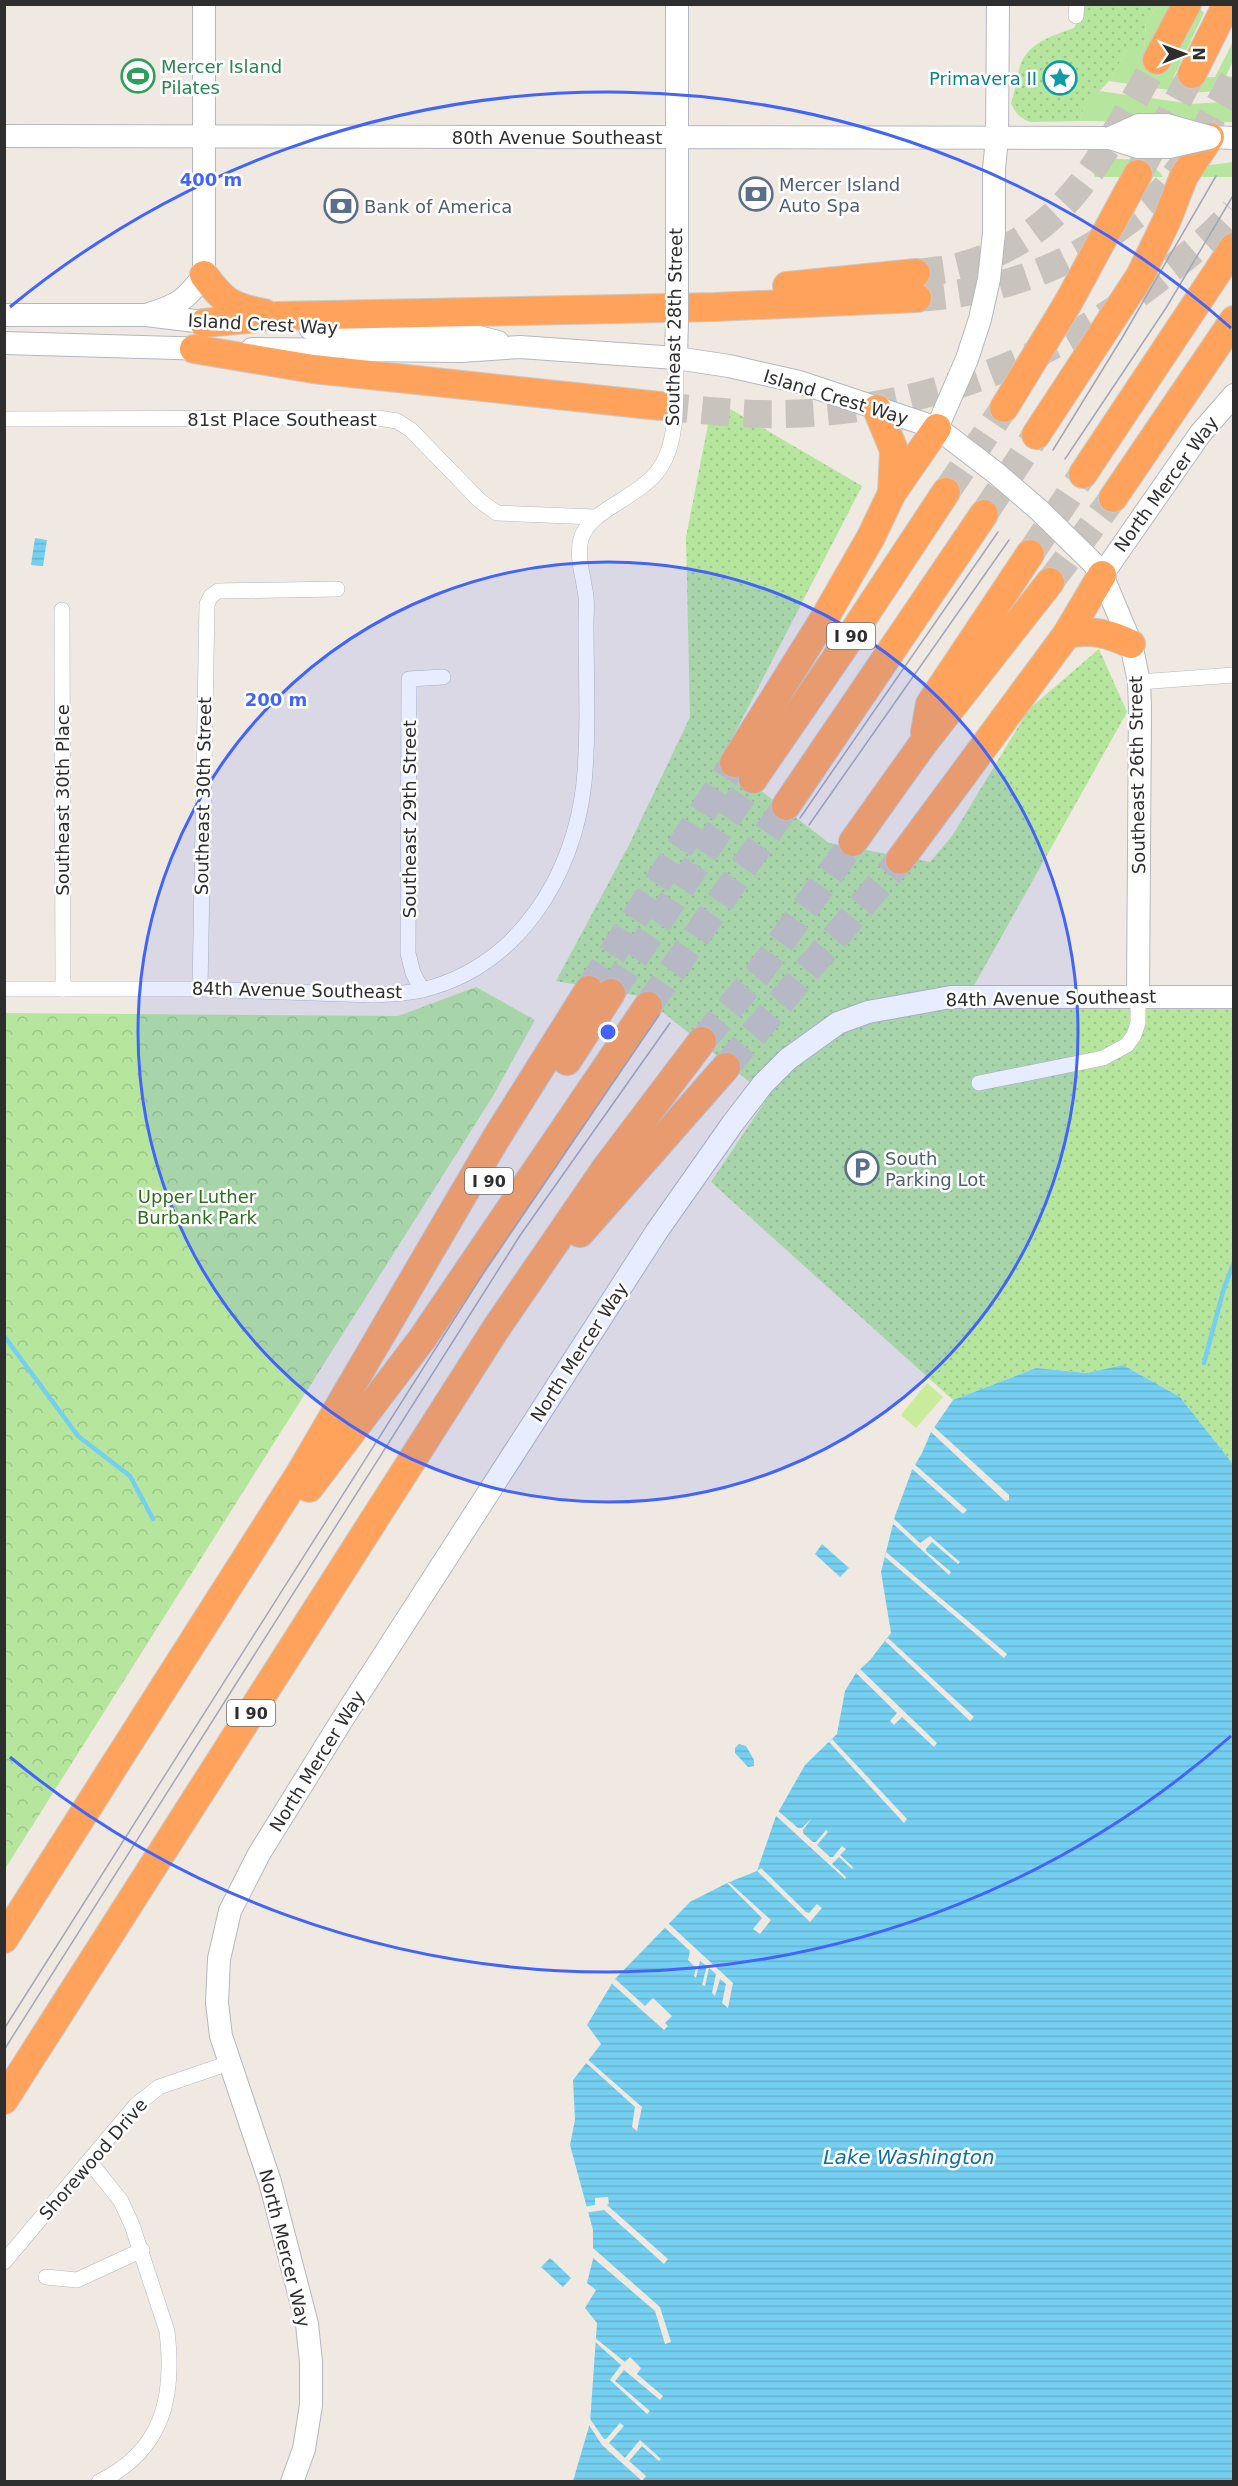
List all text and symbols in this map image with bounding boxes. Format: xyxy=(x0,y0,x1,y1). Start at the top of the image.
north arrow xyxy=(1154,24,1214,84)
text: N xyxy=(1189,47,1208,61)
place label: Mercer Island Pilates xyxy=(161,56,282,98)
sports icon: Mercer Island Pilates xyxy=(120,58,156,94)
place icon: Primavera II xyxy=(1042,60,1078,96)
place label: Primavera II xyxy=(929,68,1037,89)
street label: 80th Avenue Southeast xyxy=(452,127,662,148)
text: 400 m xyxy=(180,169,242,190)
place label: Mercer Island Auto Spa xyxy=(779,174,900,216)
bank icon: Mercer Island Auto Spa xyxy=(738,176,774,212)
bank icon: Bank of America xyxy=(323,188,359,224)
place label: Bank of America xyxy=(364,196,512,217)
street label: Southeast 28th Street xyxy=(662,228,686,426)
street label: Island Crest Way xyxy=(187,310,339,338)
street label: Island Crest Way xyxy=(761,365,911,429)
street label: 81st Place Southeast xyxy=(187,409,377,430)
street label: North Mercer Way xyxy=(1110,412,1222,556)
road number: I 90 xyxy=(827,623,875,649)
street label: Southeast 26th Street xyxy=(1125,676,1149,874)
text: 200 m xyxy=(245,689,307,710)
street label: Southeast 30th Street xyxy=(191,697,215,895)
street label: Southeast 30th Place xyxy=(52,704,73,896)
street label: Southeast 29th Street xyxy=(399,720,420,918)
street label: 84th Avenue Southeast xyxy=(192,978,402,1002)
street label: 84th Avenue Southeast xyxy=(946,986,1156,1010)
centre of rings xyxy=(598,1022,618,1042)
place label: South Parking Lot xyxy=(885,1148,985,1190)
parking icon: South Parking Lot xyxy=(844,1150,880,1186)
road number: I 90 xyxy=(465,1168,513,1194)
park label: Upper Luther Burbank Park xyxy=(137,1186,258,1228)
street label: North Mercer Way xyxy=(526,1278,632,1426)
street label: North Mercer Way xyxy=(265,1686,369,1835)
road number: I 90 xyxy=(227,1700,275,1726)
street label: Shorewood Drive xyxy=(35,2094,151,2224)
water label: Lake Washington xyxy=(823,2145,995,2169)
street label: North Mercer Way xyxy=(255,2167,315,2330)

